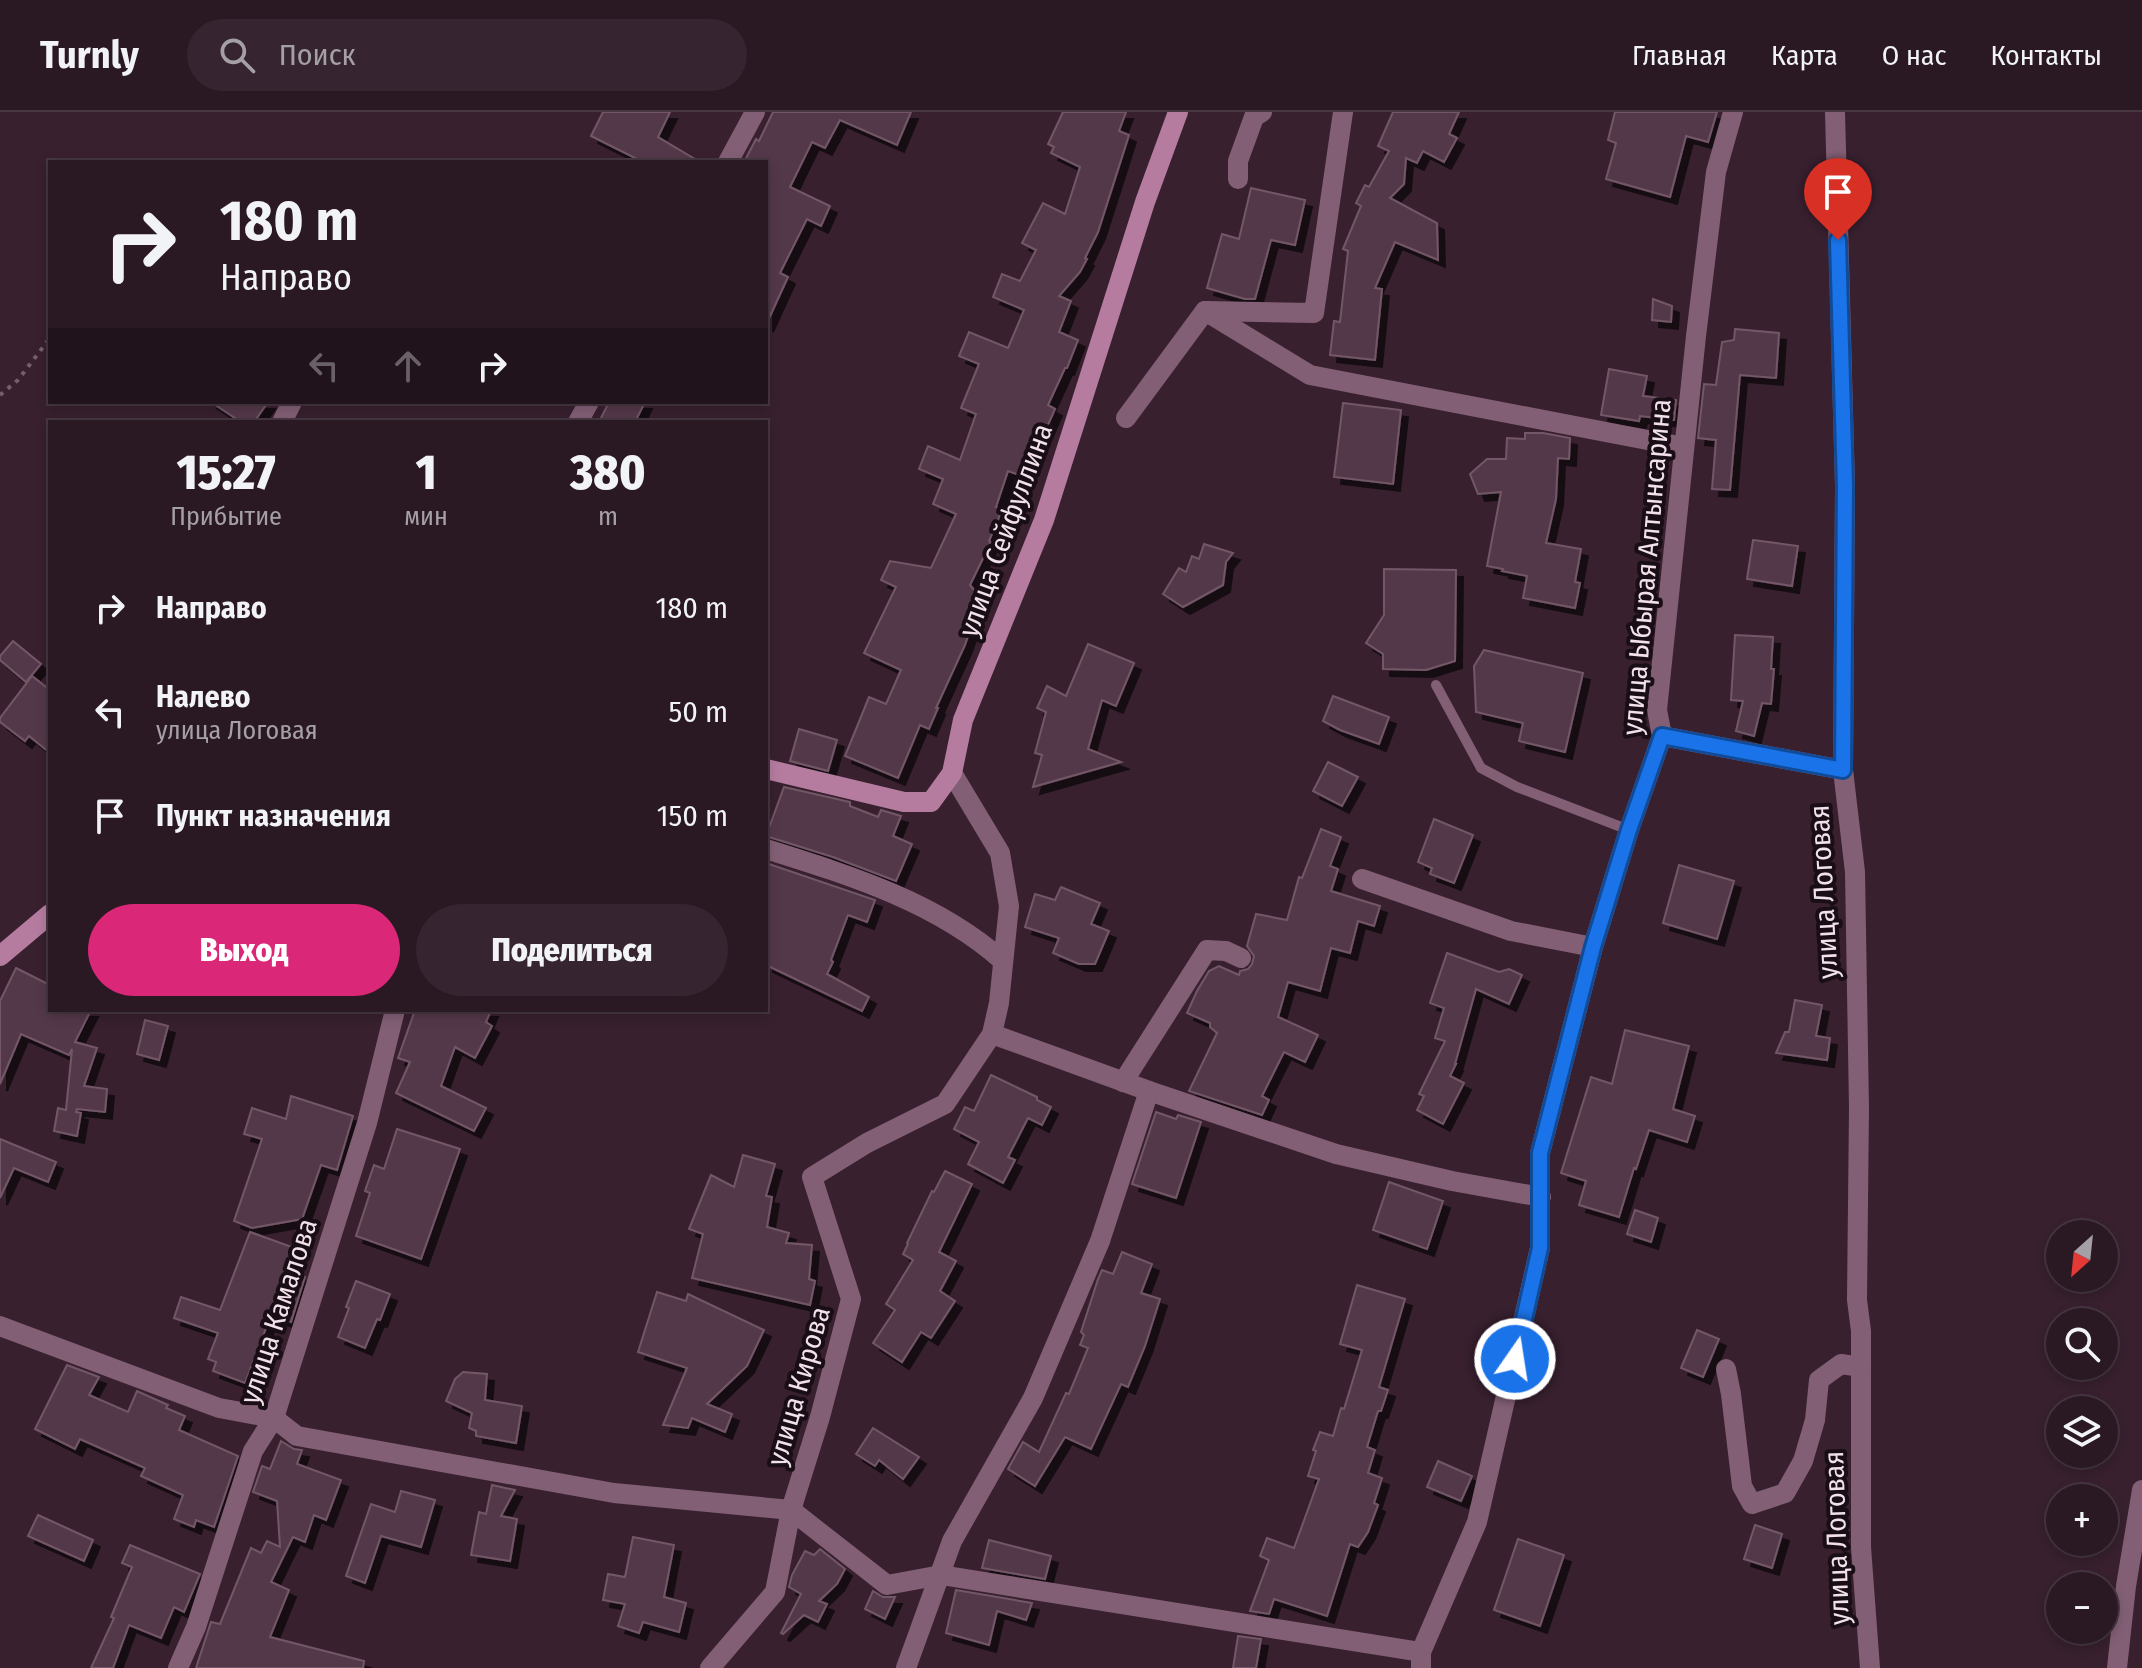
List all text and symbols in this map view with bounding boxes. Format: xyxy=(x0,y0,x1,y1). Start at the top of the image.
search box xyxy=(187,19,747,91)
text: Turnly xyxy=(40,32,139,78)
icon: search xyxy=(215,33,259,77)
text: Поиск xyxy=(279,37,356,73)
text: Главная xyxy=(1632,39,1727,72)
text: Карта xyxy=(1771,39,1838,72)
text: О нас xyxy=(1882,39,1947,72)
text: Контакты xyxy=(1991,39,2102,72)
pin xyxy=(1804,158,1872,240)
icon: arrive xyxy=(1816,170,1860,214)
text: 180 m xyxy=(220,188,358,255)
icon: right xyxy=(88,192,192,296)
text: Направо xyxy=(220,256,352,300)
icon: left xyxy=(302,344,346,388)
icon: ahead xyxy=(386,344,430,388)
icon: right xyxy=(470,344,514,388)
street label: улица Ыбырая Алтынсарина xyxy=(1615,397,1678,737)
street label: улица Сейфуллина xyxy=(952,419,1059,641)
text: 15:27 xyxy=(177,444,276,502)
text: 1 xyxy=(416,444,437,502)
text: 380 xyxy=(570,444,646,502)
text: Прибытие xyxy=(170,501,282,532)
text: мин xyxy=(404,501,448,532)
text: m xyxy=(598,501,618,532)
icon: right xyxy=(88,586,132,630)
text: Направо xyxy=(156,590,267,626)
text: 180 m xyxy=(656,590,728,626)
text: Налево xyxy=(156,679,251,715)
icon: left xyxy=(88,690,132,734)
text: 50 m xyxy=(668,694,728,730)
text: улица Логовая xyxy=(156,715,318,746)
icon: arrive xyxy=(88,794,132,838)
text: Пункт назначения xyxy=(156,798,391,834)
text: 150 m xyxy=(657,798,728,834)
street label: улица Логовая xyxy=(1802,804,1845,980)
button: Выход xyxy=(88,904,400,996)
button: Поделиться xyxy=(416,904,728,996)
street label: улица Камалова xyxy=(233,1214,324,1408)
north arrow xyxy=(2046,1220,2118,1292)
map controls xyxy=(2046,1220,2118,1644)
street label: улица Кирова xyxy=(760,1303,837,1469)
button: search xyxy=(2046,1308,2118,1380)
position arrow xyxy=(1473,1317,1557,1401)
button: layers xyxy=(2046,1396,2118,1468)
street label: улица Логовая xyxy=(1817,1450,1856,1626)
button: + xyxy=(2046,1484,2118,1556)
button: − xyxy=(2046,1572,2118,1644)

